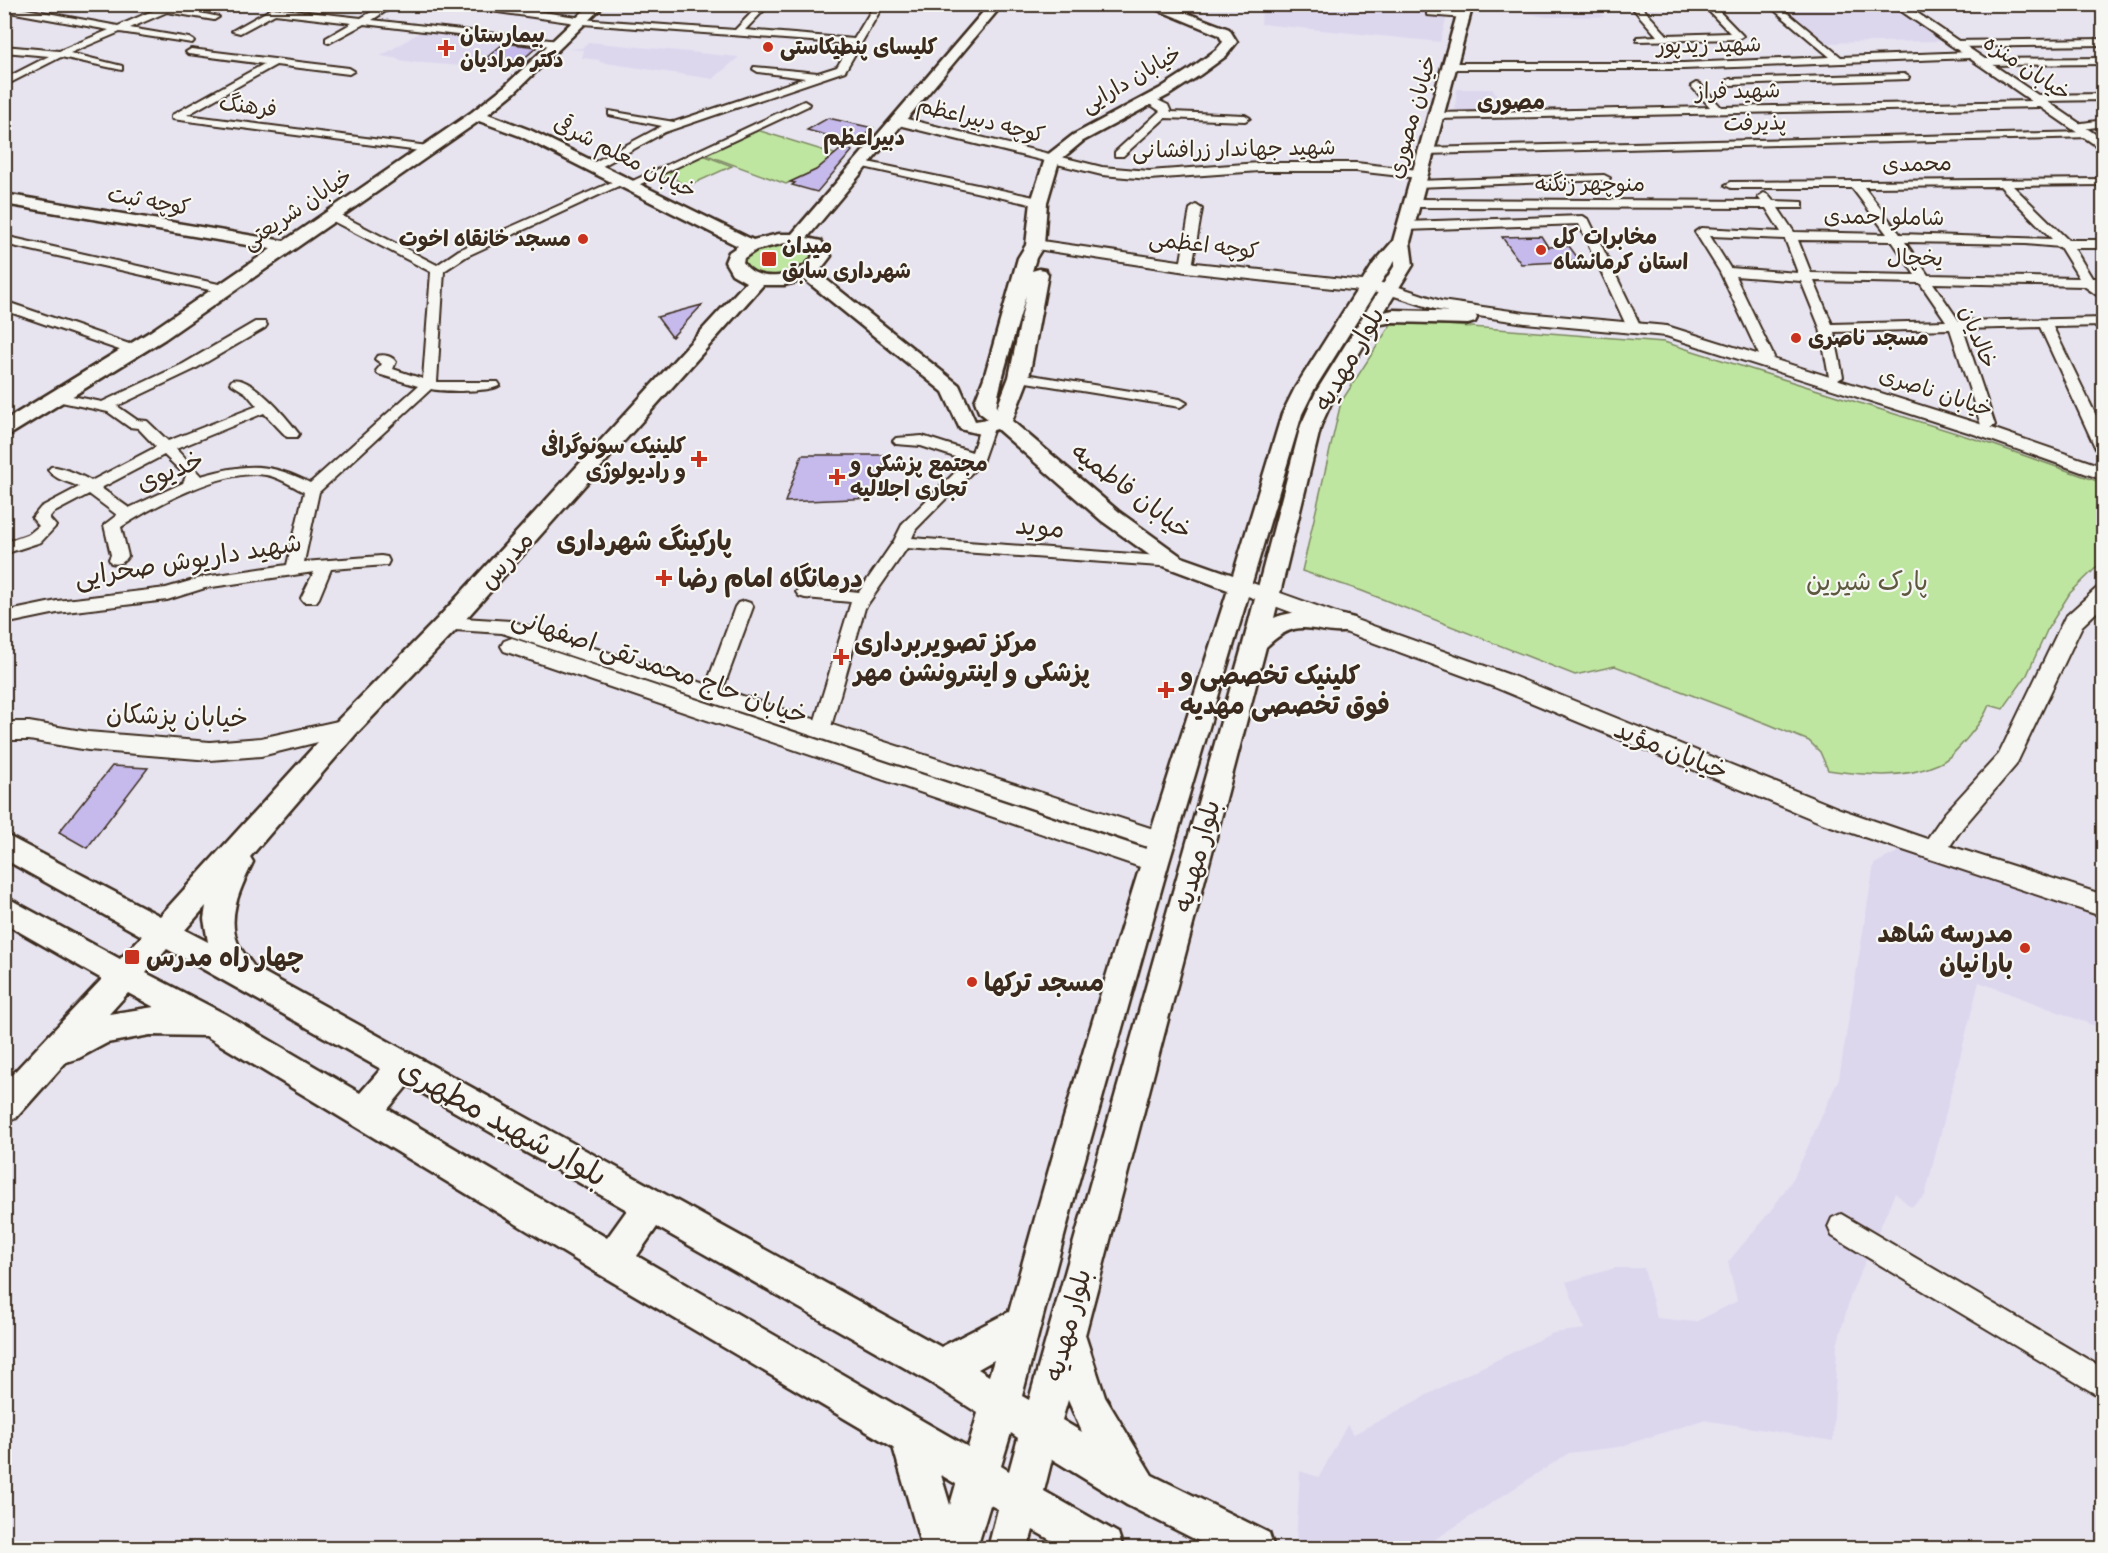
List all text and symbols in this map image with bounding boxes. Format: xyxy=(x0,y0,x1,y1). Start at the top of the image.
place label: بیمارستان دکتر مرادیان xyxy=(460,21,564,74)
street label: خیابان منزه xyxy=(1978,29,2076,107)
street label: شهید زیدپور xyxy=(1654,30,1762,60)
place label: کلیسای پنطیکاستی xyxy=(780,33,938,61)
marker: بیمارستان دکتر مرادیان xyxy=(437,39,455,57)
street label: خیابان دارایی xyxy=(1076,39,1186,119)
marker: کلیسای پنطیکاستی xyxy=(761,40,775,54)
street label: خیابان مصوری xyxy=(1381,52,1443,182)
street label: شهید فراز xyxy=(1693,76,1781,106)
district label: مصوری xyxy=(1477,88,1545,116)
street label: فرهنگ xyxy=(217,89,279,123)
street label: کوچه دبیراعظم xyxy=(914,91,1048,151)
street label: پذیرفت xyxy=(1723,108,1787,138)
street label: خیابان معلم شرقی xyxy=(548,109,701,207)
district label: دبیراعظم xyxy=(823,124,905,154)
street label: شهید جهاندار زرافشانی xyxy=(1132,133,1336,165)
street label: محمدی xyxy=(1882,149,1952,179)
street label: خیابان شریعتی xyxy=(236,162,358,256)
street label: منوچهر زنگنه xyxy=(1535,170,1645,198)
street label: کوچه ثبت xyxy=(105,180,193,222)
street label: شاملو احمدی xyxy=(1823,202,1945,232)
place label: مخابرات کل استان کرمانشاه xyxy=(1553,223,1688,276)
street label: کوچه اعظمی xyxy=(1147,224,1261,266)
place label: مسجد خانقاه اخوت xyxy=(399,225,571,253)
marker: مسجد خانقاه اخوت xyxy=(576,232,590,246)
place label: میدان شهرداری سابق xyxy=(782,232,911,285)
marker: مخابرات کل استان کرمانشاه xyxy=(1534,243,1548,257)
street label: یخچال xyxy=(1887,244,1943,272)
marker: میدان شهرداری سابق xyxy=(760,250,778,268)
street label: بلوار مهدیه xyxy=(1306,301,1392,417)
street label: خالدیان xyxy=(1953,302,2003,372)
place label: مسجد ناصری xyxy=(1808,324,1929,352)
marker: مسجد ناصری xyxy=(1789,331,1803,345)
street label: خیابان ناصری xyxy=(1876,360,1996,424)
place label: کلینیک سونوگرافی و رادیولوژی xyxy=(541,429,686,485)
street label: خیابان فاطمیه xyxy=(1065,435,1199,547)
street label: خدیوی xyxy=(131,443,209,499)
marker: کلینیک سونوگرافی و رادیولوژی xyxy=(690,450,708,468)
place label: مجتمع پزشکی و تجاری اجلالیه xyxy=(848,450,988,503)
marker: مجتمع پزشکی و تجاری اجلالیه xyxy=(828,468,846,486)
street label: موید xyxy=(1014,508,1066,546)
street label: مدرس xyxy=(471,524,541,596)
district label: پارکینگ شهرداری xyxy=(556,524,732,558)
street label: شهید داریوش صحرایی xyxy=(72,526,304,594)
place label: درمانگاه امام رضا xyxy=(678,562,863,598)
park label: پارک شیرین xyxy=(1806,565,1928,598)
marker: درمانگاه امام رضا xyxy=(655,569,673,587)
street label: خیابان حاج محمدتقی اصفهانی xyxy=(507,600,812,733)
place label: مرکز تصویربرداری پزشکی و اینترونشن مهر xyxy=(851,626,1090,690)
marker: مرکز تصویربرداری پزشکی و اینترونشن مهر xyxy=(832,648,850,666)
place label: کلینیک تخصصی و فوق تخصصی مهدیه xyxy=(1178,659,1390,722)
marker: کلینیک تخصصی و فوق تخصصی مهدیه xyxy=(1157,681,1175,699)
street label: خیابان پزشکان xyxy=(105,697,249,735)
street label: خیابان مؤید xyxy=(1609,712,1733,788)
street label: بلوار مهدیه xyxy=(1166,796,1228,916)
place label: مدرسه شاهد بارانیان xyxy=(1877,917,2013,980)
place label: چهار راه مدرس xyxy=(146,941,304,974)
marker: مدرسه شاهد بارانیان xyxy=(2018,941,2032,955)
marker: چهار راه مدرس xyxy=(123,948,141,966)
place label: مسجد ترکها xyxy=(984,966,1104,999)
marker: مسجد ترکها xyxy=(965,975,979,989)
street label: بلوار شهید مطهری xyxy=(391,1048,615,1196)
street label: بلوار مهدیه xyxy=(1037,1265,1099,1385)

